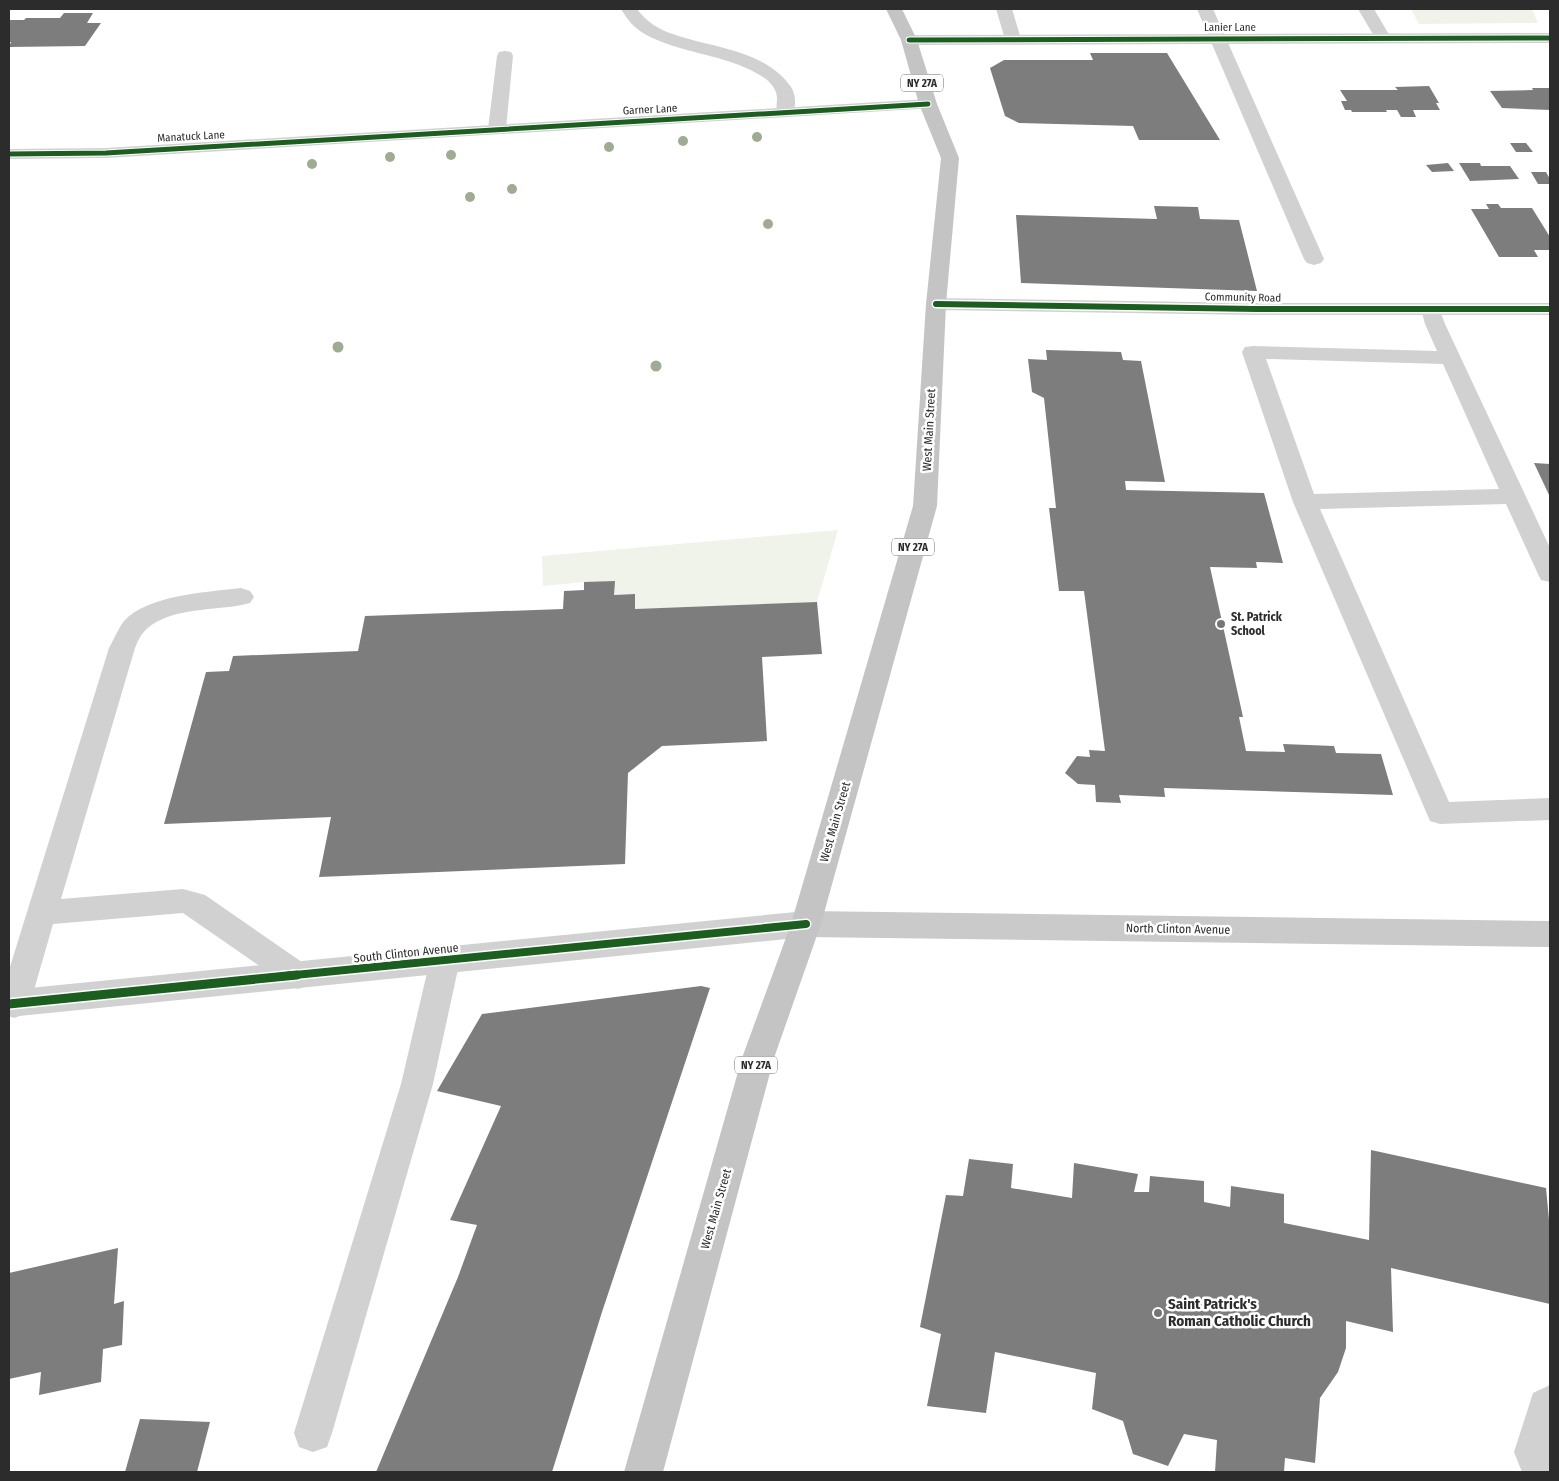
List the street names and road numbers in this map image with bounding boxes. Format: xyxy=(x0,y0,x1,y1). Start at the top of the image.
street label: Lanier Lane xyxy=(1204,21,1256,34)
road number: NY 27A xyxy=(901,75,943,92)
street label: Garner Lane xyxy=(622,102,678,117)
street label: Manatuck Lane xyxy=(157,128,225,145)
street label: Community Road xyxy=(1205,290,1281,305)
street label: West Main Street xyxy=(920,388,938,472)
road number: NY 27A xyxy=(892,538,934,556)
street label: West Main Street xyxy=(817,780,853,864)
street label: North Clinton Avenue xyxy=(1126,921,1230,937)
street label: South Clinton Avenue xyxy=(353,941,459,965)
road number: NY 27A xyxy=(735,1056,777,1074)
street label: West Main Street xyxy=(698,1167,734,1251)

